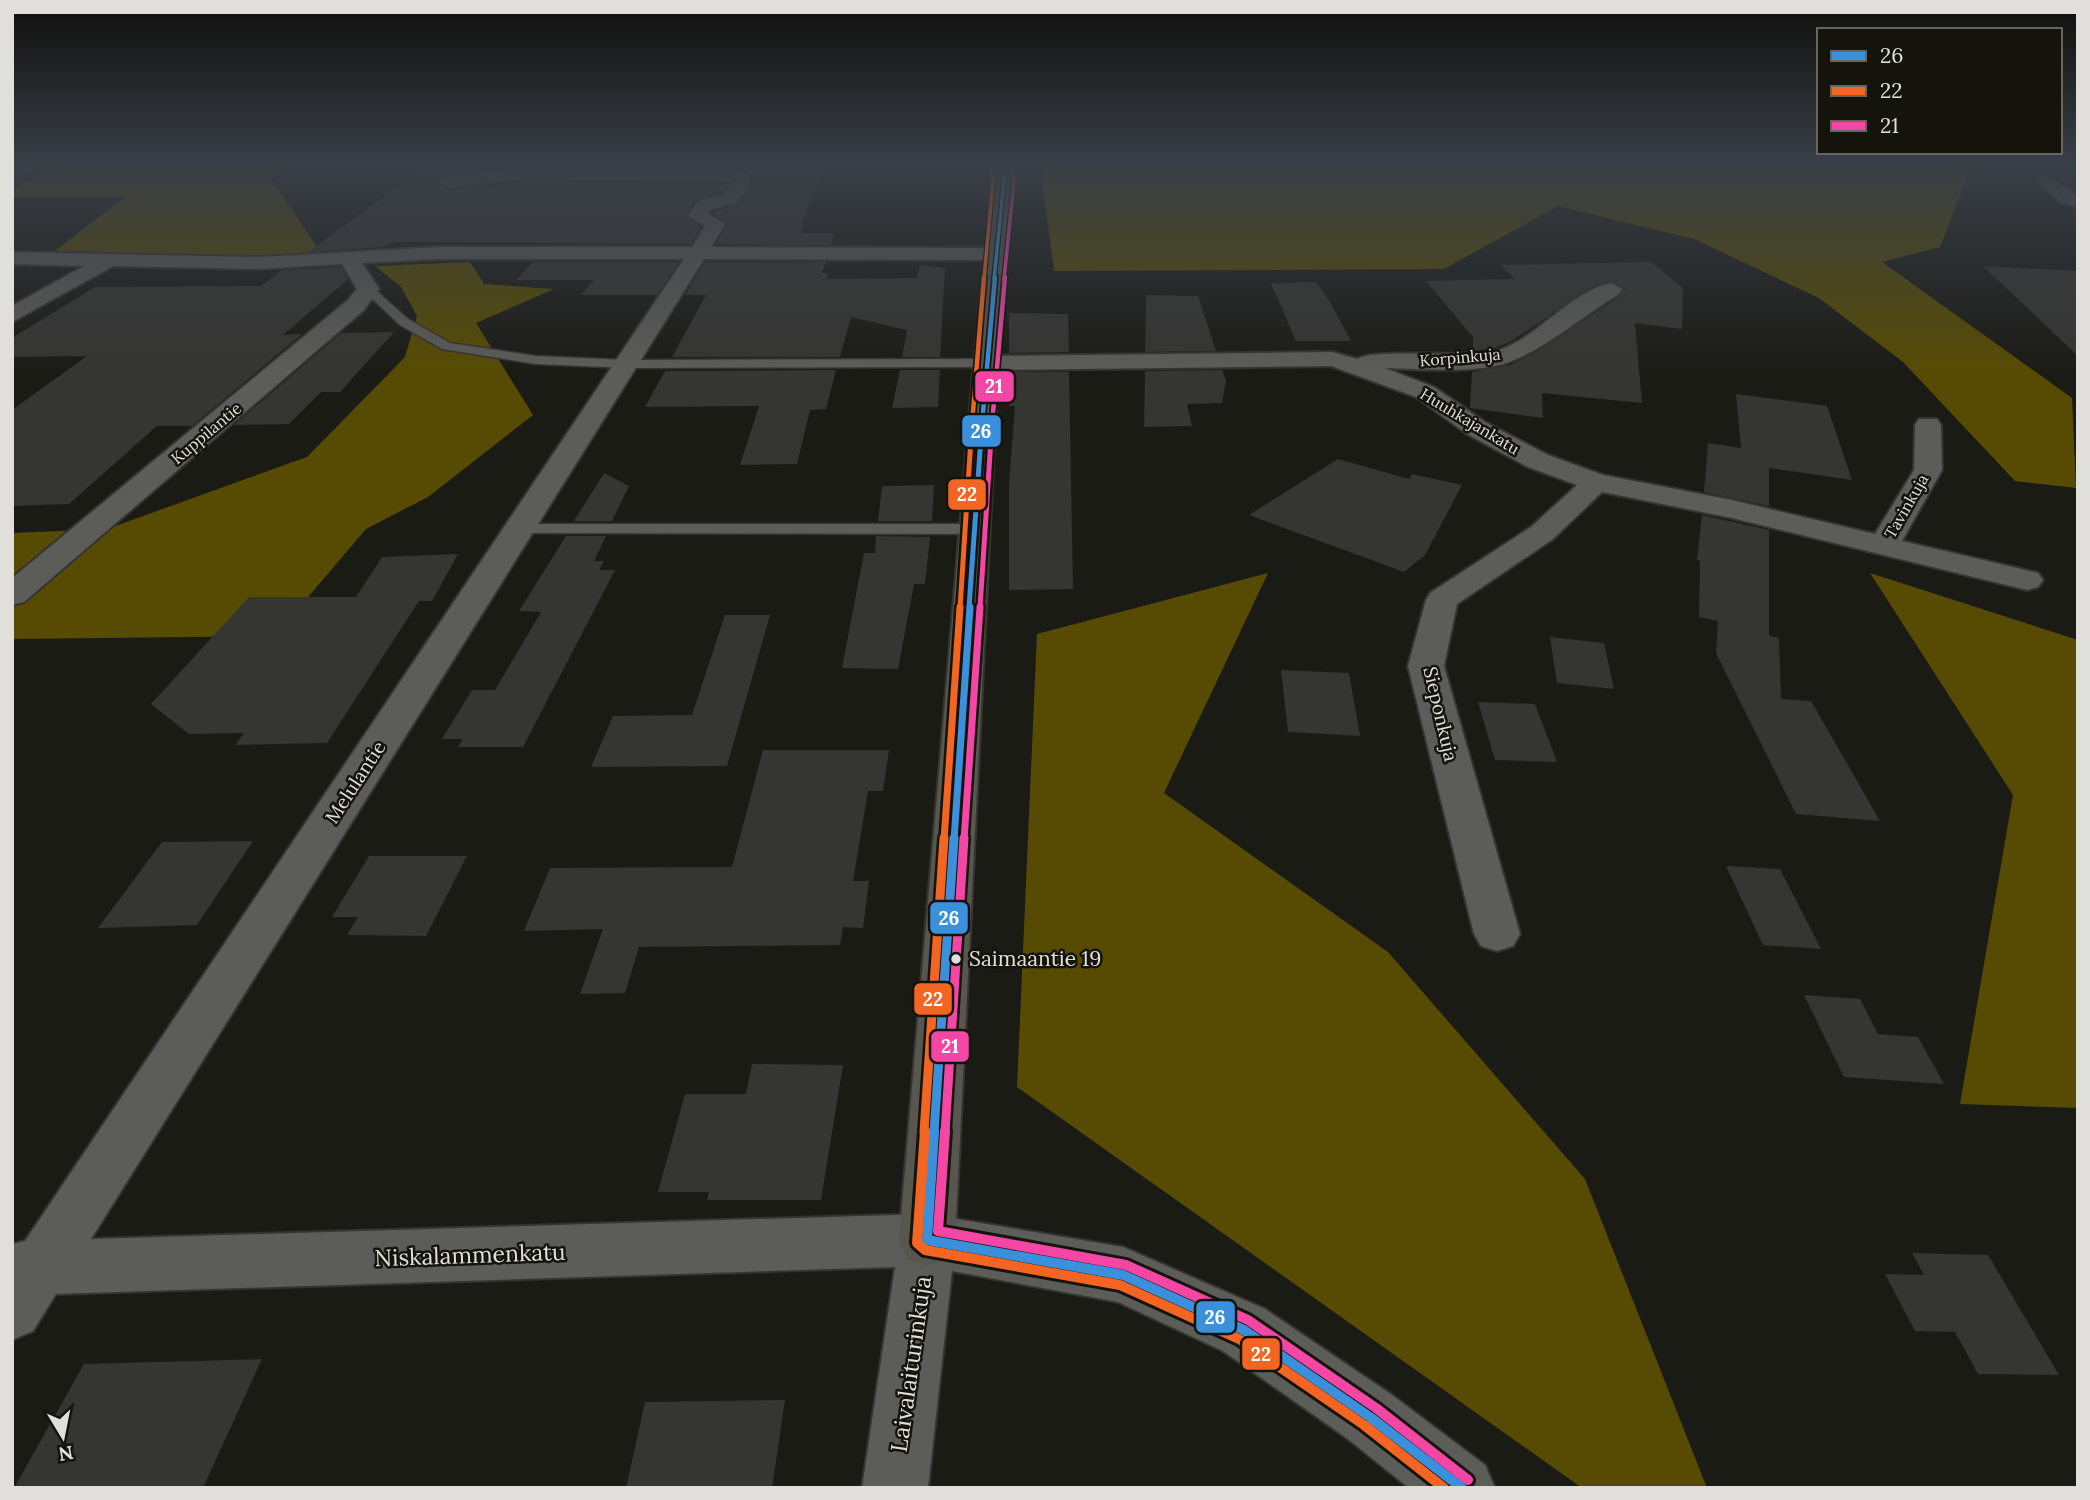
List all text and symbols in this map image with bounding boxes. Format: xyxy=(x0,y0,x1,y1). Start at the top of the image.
legend xyxy=(1817,28,2062,154)
text: 26 xyxy=(1880,42,1903,69)
text: 22 xyxy=(1880,77,1903,104)
text: 21 xyxy=(1880,112,1899,139)
street label: Korpinkuja xyxy=(1419,343,1501,371)
line badge: 21 xyxy=(974,370,1015,403)
text: 21 xyxy=(985,374,1003,398)
street label: Huuhkajankatu xyxy=(1417,384,1524,459)
street label: Kuppilantie xyxy=(167,398,245,468)
line badge: 26 xyxy=(961,414,1002,448)
text: 26 xyxy=(970,419,992,443)
street label: Tavinkuja xyxy=(1880,470,1932,542)
line badge: 22 xyxy=(947,478,987,511)
text: 22 xyxy=(957,482,977,506)
street label: Sieponkuja xyxy=(1418,664,1464,764)
street label: Melulantie xyxy=(319,736,391,828)
line badge: 26 xyxy=(929,901,969,935)
text: 26 xyxy=(938,906,960,930)
place label: Saimaantie 19 xyxy=(969,945,1101,972)
marker: Saimaantie 19 xyxy=(949,952,963,966)
line badge: 22 xyxy=(913,982,953,1016)
text: 22 xyxy=(923,987,943,1011)
line badge: 21 xyxy=(930,1030,970,1063)
text: 21 xyxy=(941,1034,959,1058)
street label: Niskalammenkatu xyxy=(374,1237,566,1272)
street label: Laivalaiturinkuja xyxy=(884,1274,937,1454)
line badge: 26 xyxy=(1195,1300,1236,1334)
text: 26 xyxy=(1204,1305,1226,1329)
line badge: 22 xyxy=(1241,1337,1281,1371)
text: 22 xyxy=(1251,1342,1271,1366)
north arrow xyxy=(28,1402,98,1472)
text: N xyxy=(56,1441,75,1467)

